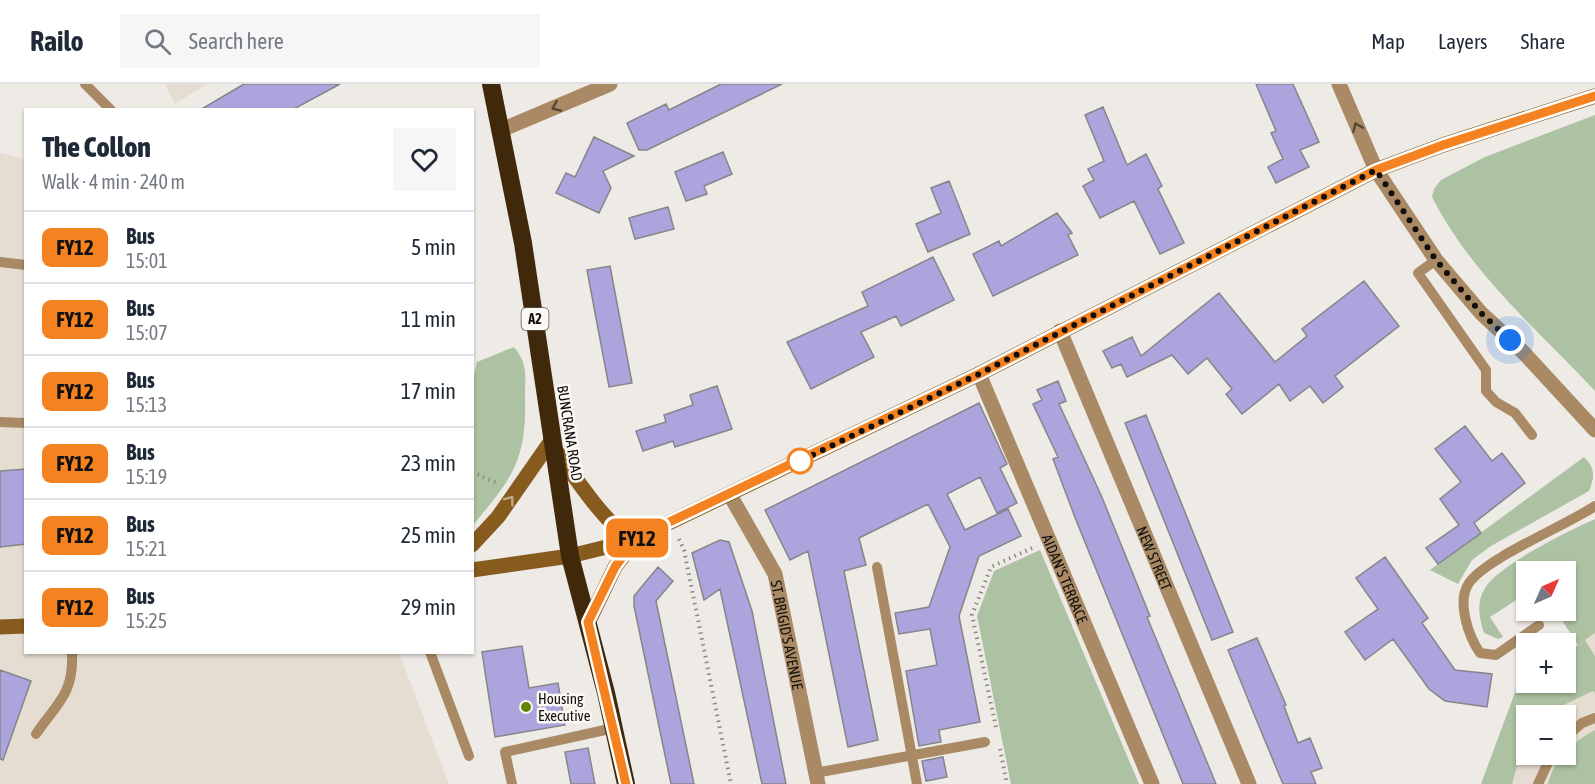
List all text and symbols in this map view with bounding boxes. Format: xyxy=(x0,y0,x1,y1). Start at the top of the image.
search box xyxy=(120,14,540,68)
text: Railo xyxy=(30,25,84,57)
icon: search xyxy=(141,25,174,58)
text: Search here xyxy=(189,28,284,54)
text: Map xyxy=(1371,29,1405,53)
text: Layers xyxy=(1438,29,1488,53)
text: Share xyxy=(1521,29,1565,53)
one-way arrow xyxy=(552,100,563,112)
one-way arrow xyxy=(1353,122,1365,133)
button: heart xyxy=(393,128,456,191)
text: The Collon xyxy=(42,131,151,163)
text: Walk · 4 min · 240 m xyxy=(42,170,185,193)
text: Bus xyxy=(126,223,155,249)
text: 5 min xyxy=(411,234,456,260)
text: FY12 xyxy=(56,235,94,259)
text: 15:01 xyxy=(126,249,168,272)
text: Bus xyxy=(126,295,155,321)
text: 11 min xyxy=(401,306,456,332)
text: FY12 xyxy=(56,307,94,331)
road number: A2 xyxy=(522,308,548,330)
text: 15:07 xyxy=(126,321,168,344)
your location xyxy=(1495,325,1525,355)
text: Bus xyxy=(126,367,155,393)
text: 17 min xyxy=(401,378,456,404)
text: FY12 xyxy=(56,379,94,403)
street label: BUNCRANA ROAD xyxy=(554,384,586,482)
text: 15:13 xyxy=(126,393,167,416)
text: Bus xyxy=(126,439,155,465)
unlabelled marker xyxy=(787,448,813,474)
text: 23 min xyxy=(401,450,456,476)
text: FY12 xyxy=(56,451,94,475)
text: 15:19 xyxy=(126,465,167,488)
one-way arrow xyxy=(503,496,514,507)
text: Bus xyxy=(126,511,155,537)
line badge: FY12 xyxy=(595,518,679,558)
text: 25 min xyxy=(401,522,456,548)
text: FY12 xyxy=(56,523,94,547)
street label: NEW STREET xyxy=(1134,523,1176,593)
text: FY12 xyxy=(618,526,656,550)
street label: AIDAN'S TERRACE xyxy=(1039,531,1092,626)
text: 15:21 xyxy=(126,537,167,560)
north arrow xyxy=(1516,561,1576,621)
map controls xyxy=(1516,561,1576,765)
street label: ST. BRIGID'S AVENUE xyxy=(768,579,807,692)
text: Bus xyxy=(126,583,155,609)
text: 29 min xyxy=(401,594,456,620)
text: FY12 xyxy=(56,595,94,619)
text: 15:25 xyxy=(126,609,167,632)
button: + xyxy=(1516,633,1576,693)
place label: Housing Executive xyxy=(538,690,591,724)
marker: Housing Executive xyxy=(519,700,533,714)
button: − xyxy=(1516,705,1576,765)

